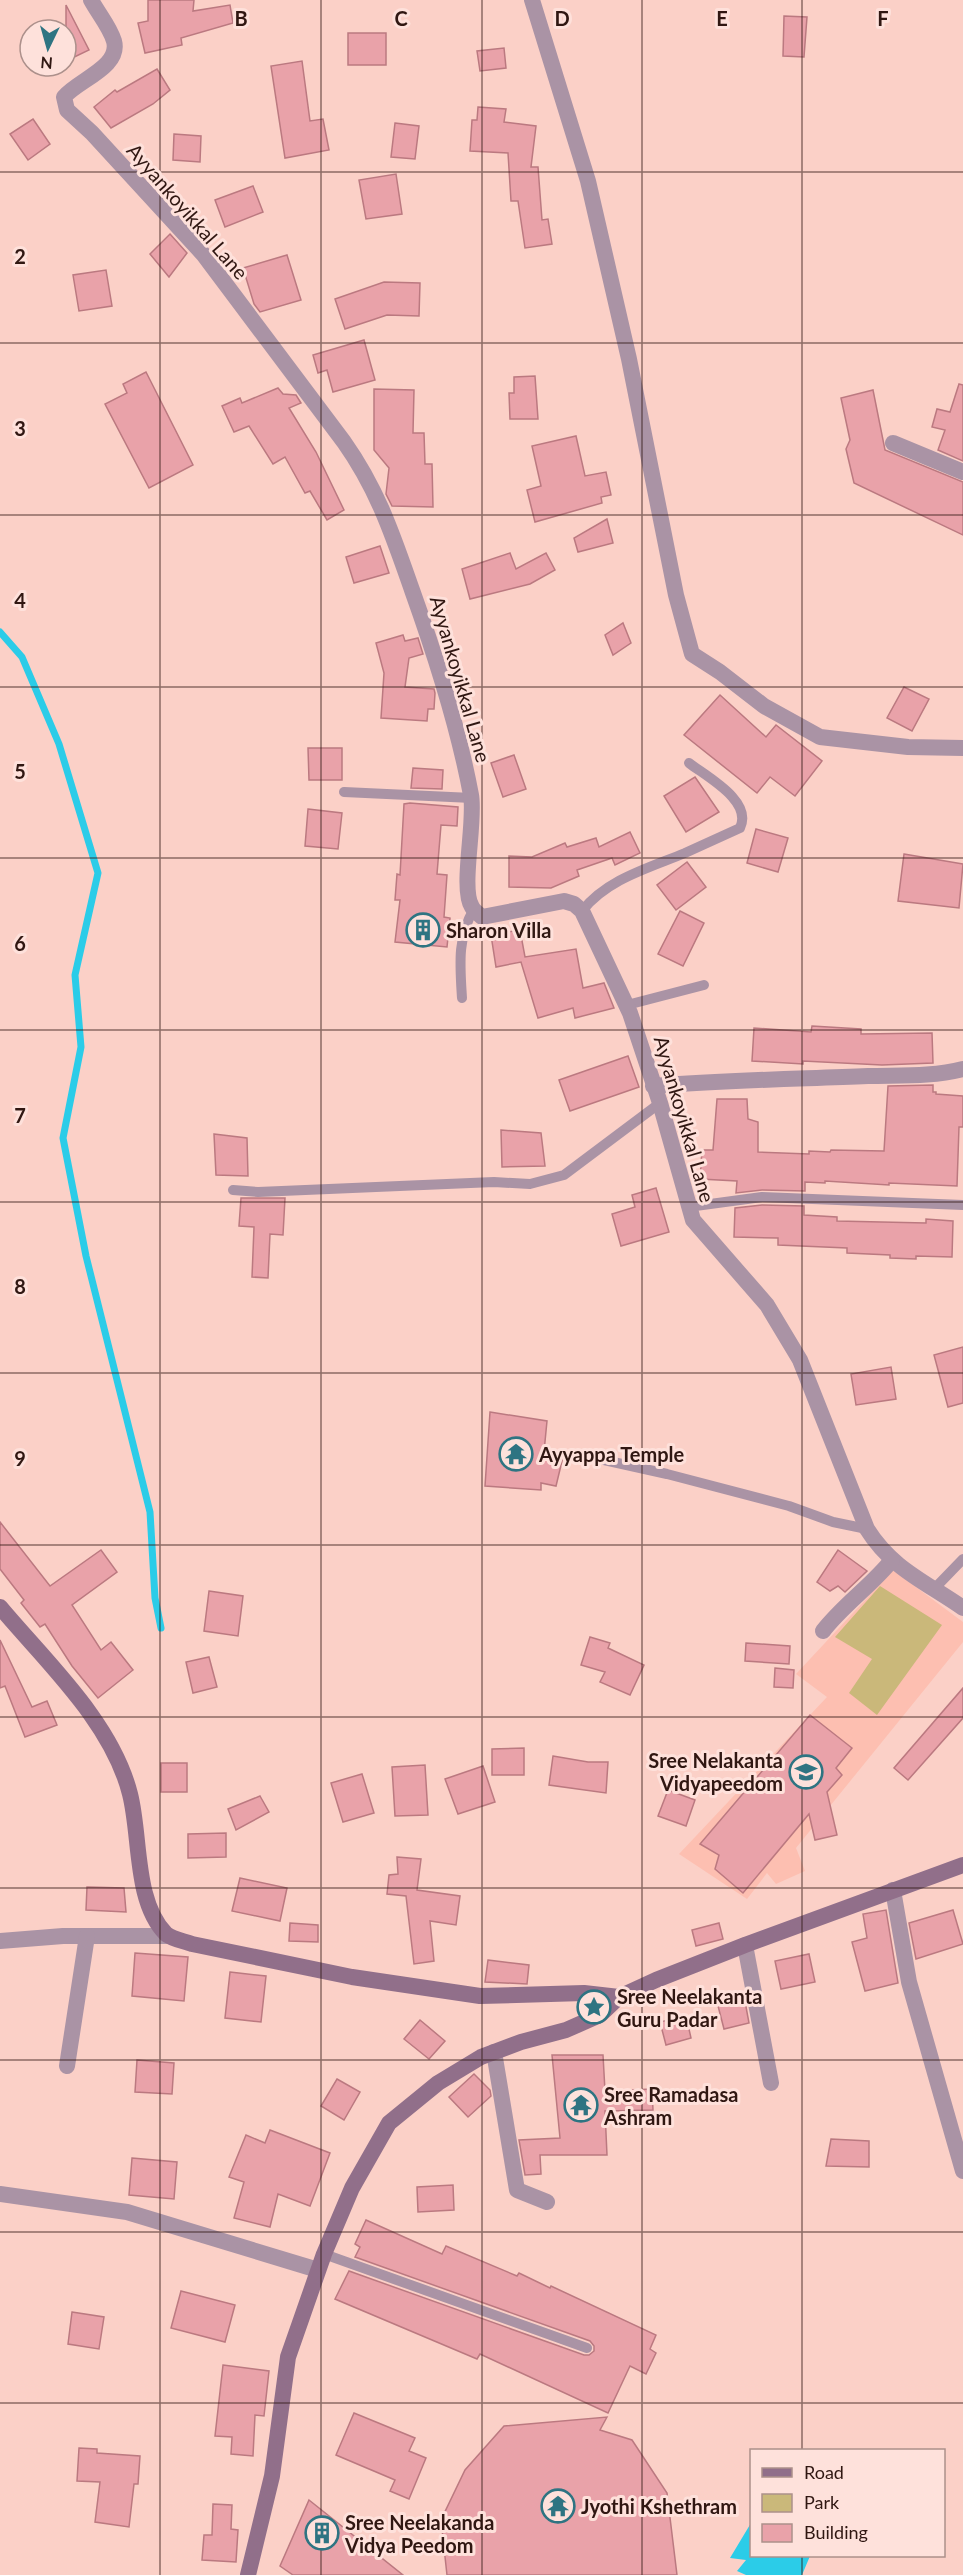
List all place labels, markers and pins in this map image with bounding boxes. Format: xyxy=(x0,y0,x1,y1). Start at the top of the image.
building icon: Sharon Villa xyxy=(405,912,441,948)
place label: Sharon Villa xyxy=(446,918,551,942)
temple icon: Ayyappa Temple xyxy=(498,1436,534,1472)
place label: Ayyappa Temple xyxy=(538,1442,684,1466)
place label: Sree Nelakanta Vidyapeedom xyxy=(648,1748,783,1795)
school or university icon: Sree Nelakanta Vidyapeedom xyxy=(788,1754,824,1790)
place label: Sree Neelakanta Guru Padar xyxy=(617,1984,762,2031)
place icon: Sree Neelakanta Guru Padar xyxy=(576,1989,612,2025)
place label: Sree Ramadasa Ashram xyxy=(603,2082,738,2129)
temple icon: Sree Ramadasa Ashram xyxy=(563,2087,599,2123)
temple icon: Jyothi Kshethram xyxy=(540,2488,576,2524)
place label: Jyothi Kshethram xyxy=(581,2494,737,2518)
place label: Sree Neelakanda Vidya Peedom xyxy=(344,2510,494,2557)
building icon: Sree Neelakanda Vidya Peedom xyxy=(304,2515,340,2551)

